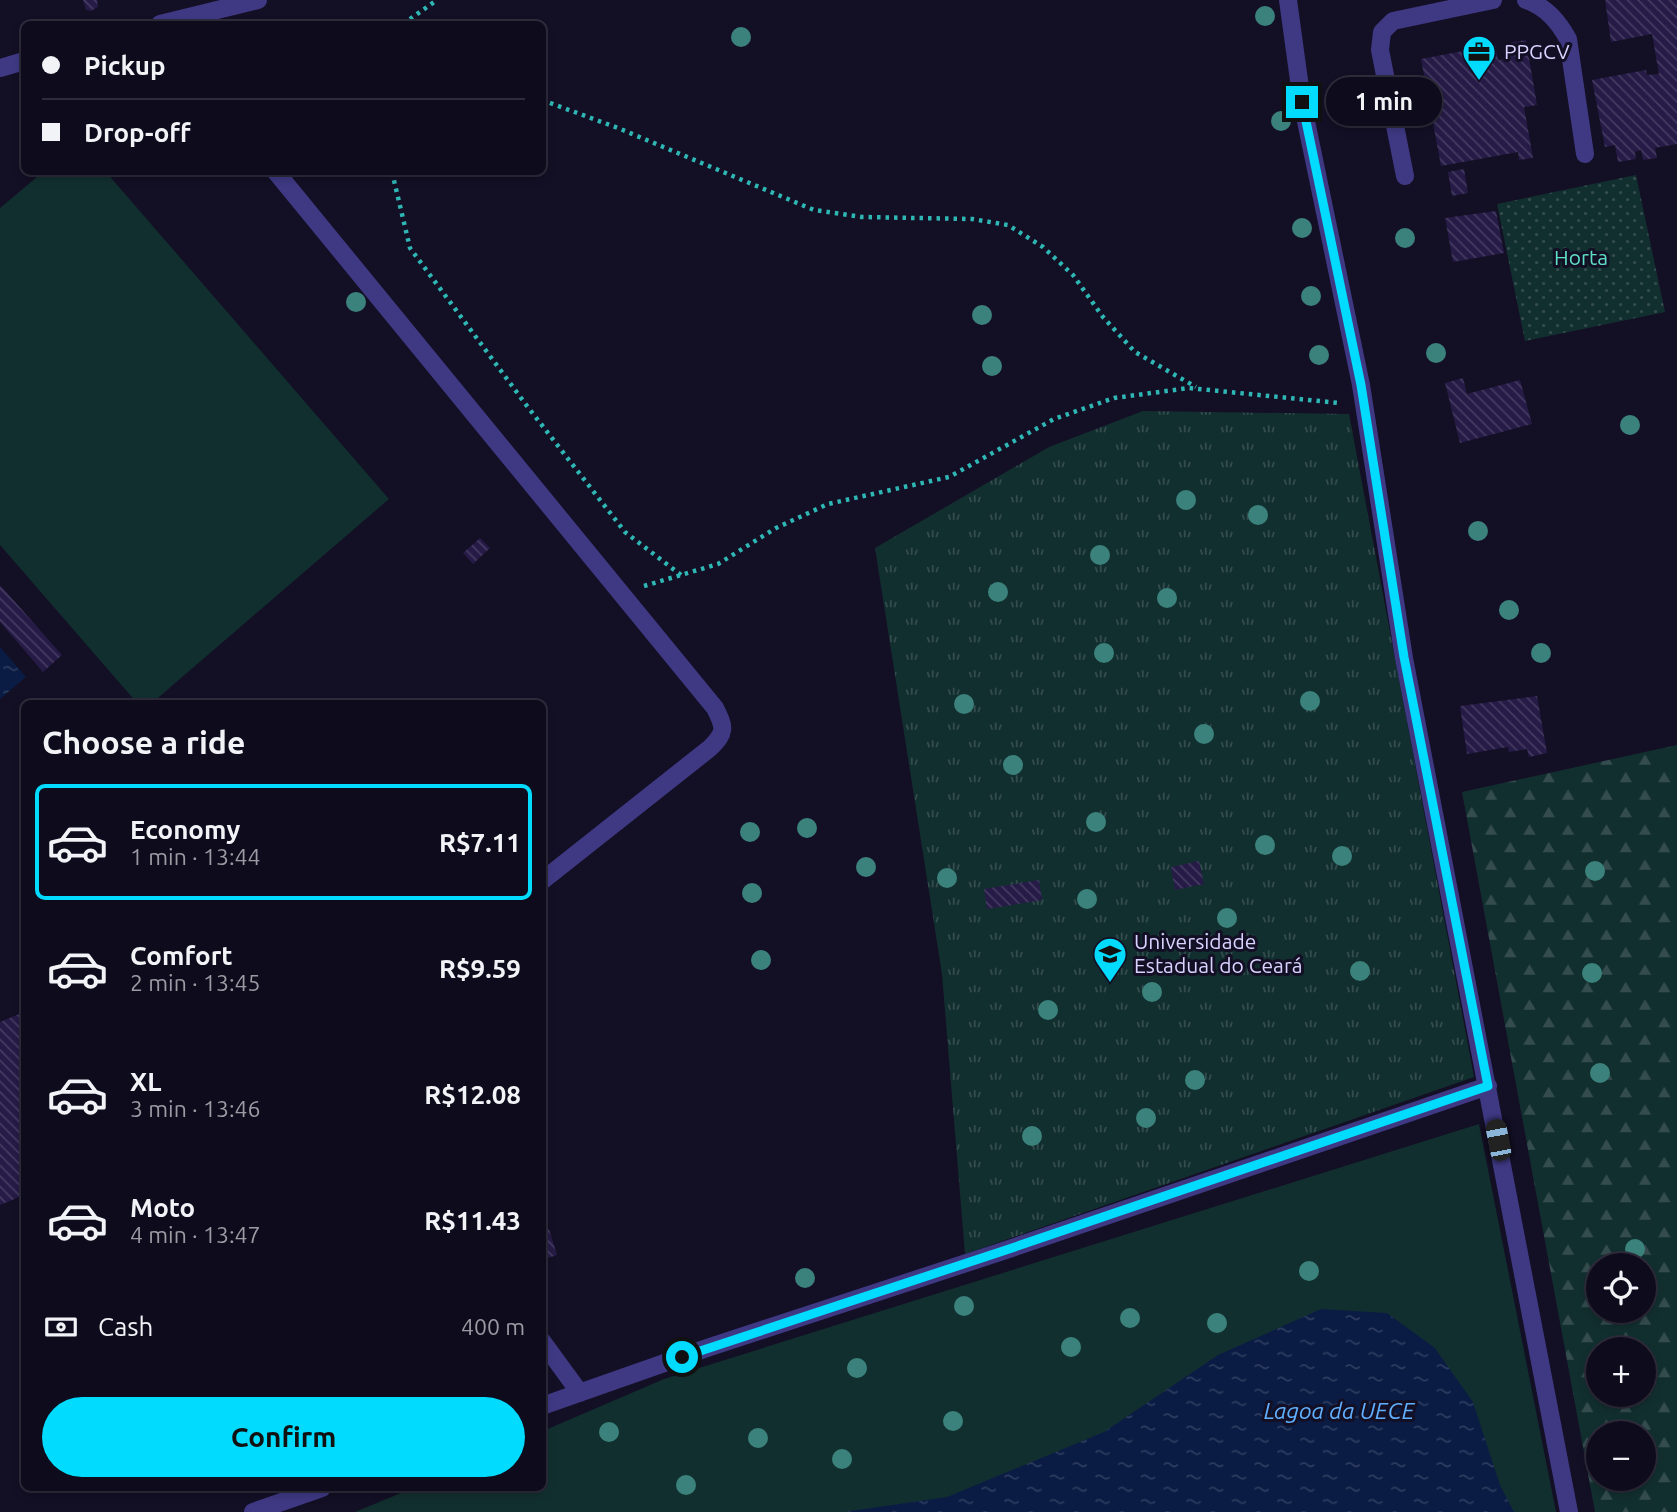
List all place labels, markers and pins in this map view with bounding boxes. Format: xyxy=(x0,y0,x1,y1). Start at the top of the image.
office icon: PPGCV xyxy=(1460,33,1498,82)
place label: PPGCV xyxy=(1504,39,1570,63)
place label: Universidade Estadual do Ceará xyxy=(1134,929,1303,977)
school or university icon: Universidade Estadual do Ceará xyxy=(1091,935,1129,984)

